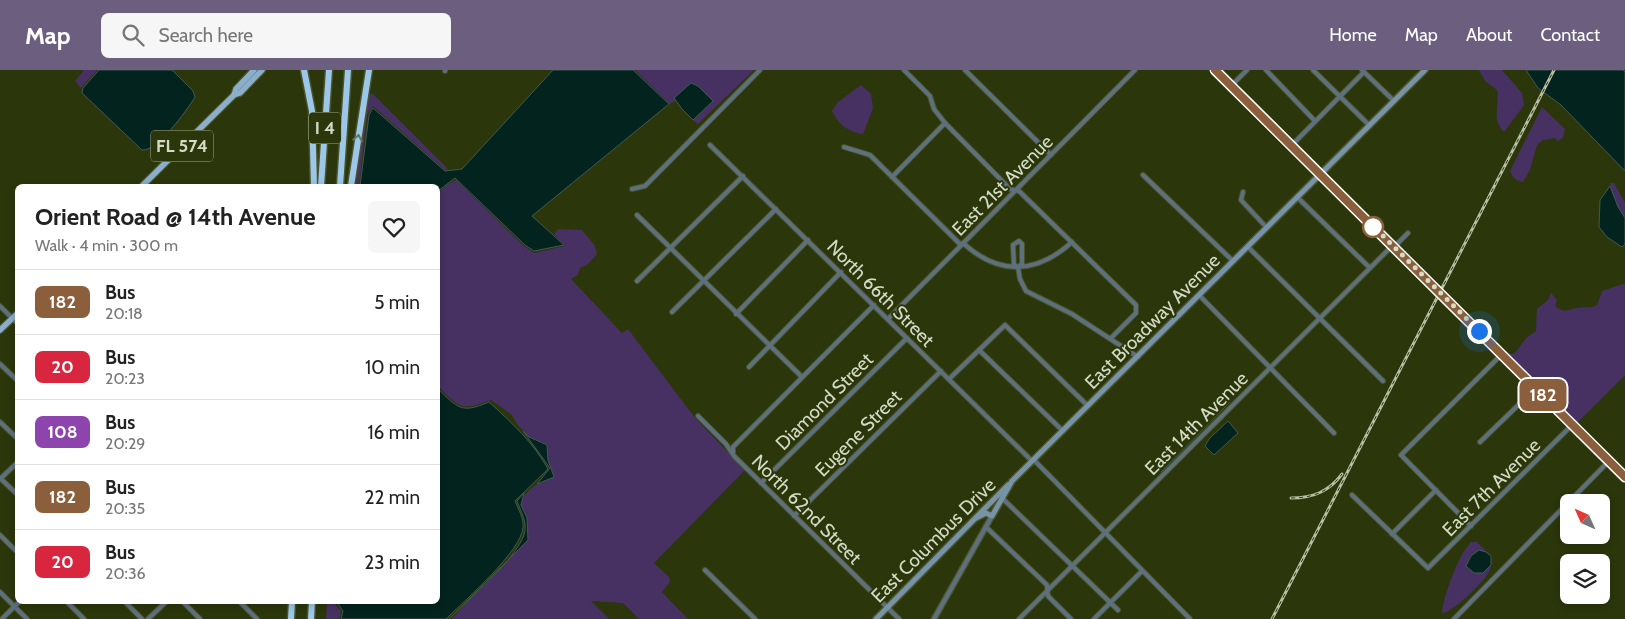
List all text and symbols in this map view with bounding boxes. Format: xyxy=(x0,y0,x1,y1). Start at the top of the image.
search box xyxy=(101,13,451,58)
text: Map xyxy=(25,21,71,50)
icon: search xyxy=(119,21,147,49)
text: Search here xyxy=(159,24,253,47)
text: Home xyxy=(1329,24,1377,46)
text: Map xyxy=(1405,24,1438,46)
text: About xyxy=(1466,24,1512,46)
text: Contact xyxy=(1540,24,1600,46)
road number: I 4 xyxy=(309,112,341,144)
road number: FL 574 xyxy=(151,130,213,162)
street label: East 21st Avenue xyxy=(947,130,1058,241)
one-way arrow xyxy=(353,134,363,142)
button: heart xyxy=(368,201,420,253)
text: Orient Road @ 14th Avenue xyxy=(35,202,316,231)
unlabelled marker xyxy=(1362,216,1384,238)
street label: North 66th Street xyxy=(822,235,939,352)
text: Walk · 4 min · 300 m xyxy=(35,236,178,255)
street label: East Broadway Avenue xyxy=(1080,249,1225,394)
text: Bus xyxy=(105,281,135,304)
text: 182 xyxy=(49,291,76,313)
text: 5 min xyxy=(374,291,420,314)
text: 20:18 xyxy=(105,304,143,323)
your location xyxy=(1467,319,1492,344)
text: Bus xyxy=(105,346,135,369)
street label: Diamond Street xyxy=(771,347,878,455)
text: 20 xyxy=(51,356,74,378)
text: 10 min xyxy=(365,356,420,379)
street label: East 14th Avenue xyxy=(1140,367,1253,480)
text: 20:23 xyxy=(105,369,145,388)
line badge: 182 xyxy=(1514,379,1572,411)
text: 182 xyxy=(1529,384,1557,406)
street label: Eugene Street xyxy=(810,385,907,481)
text: Bus xyxy=(105,411,135,434)
text: 108 xyxy=(47,421,78,443)
text: 16 min xyxy=(367,421,420,444)
street label: East 7th Avenue xyxy=(1438,433,1545,541)
text: 20:29 xyxy=(105,434,145,453)
street label: North 62nd Street xyxy=(747,450,867,569)
street label: East Columbus Drive xyxy=(866,473,1001,607)
text: Bus xyxy=(105,476,135,499)
text: 182 xyxy=(49,486,76,508)
text: 22 min xyxy=(365,486,420,509)
north arrow xyxy=(1560,494,1610,544)
map controls xyxy=(1560,494,1610,604)
text: 20:35 xyxy=(105,499,145,518)
text: Bus xyxy=(105,541,135,564)
text: 20 xyxy=(51,551,74,573)
text: 23 min xyxy=(364,551,420,574)
button: layers xyxy=(1560,554,1610,604)
text: 20:36 xyxy=(105,564,146,583)

